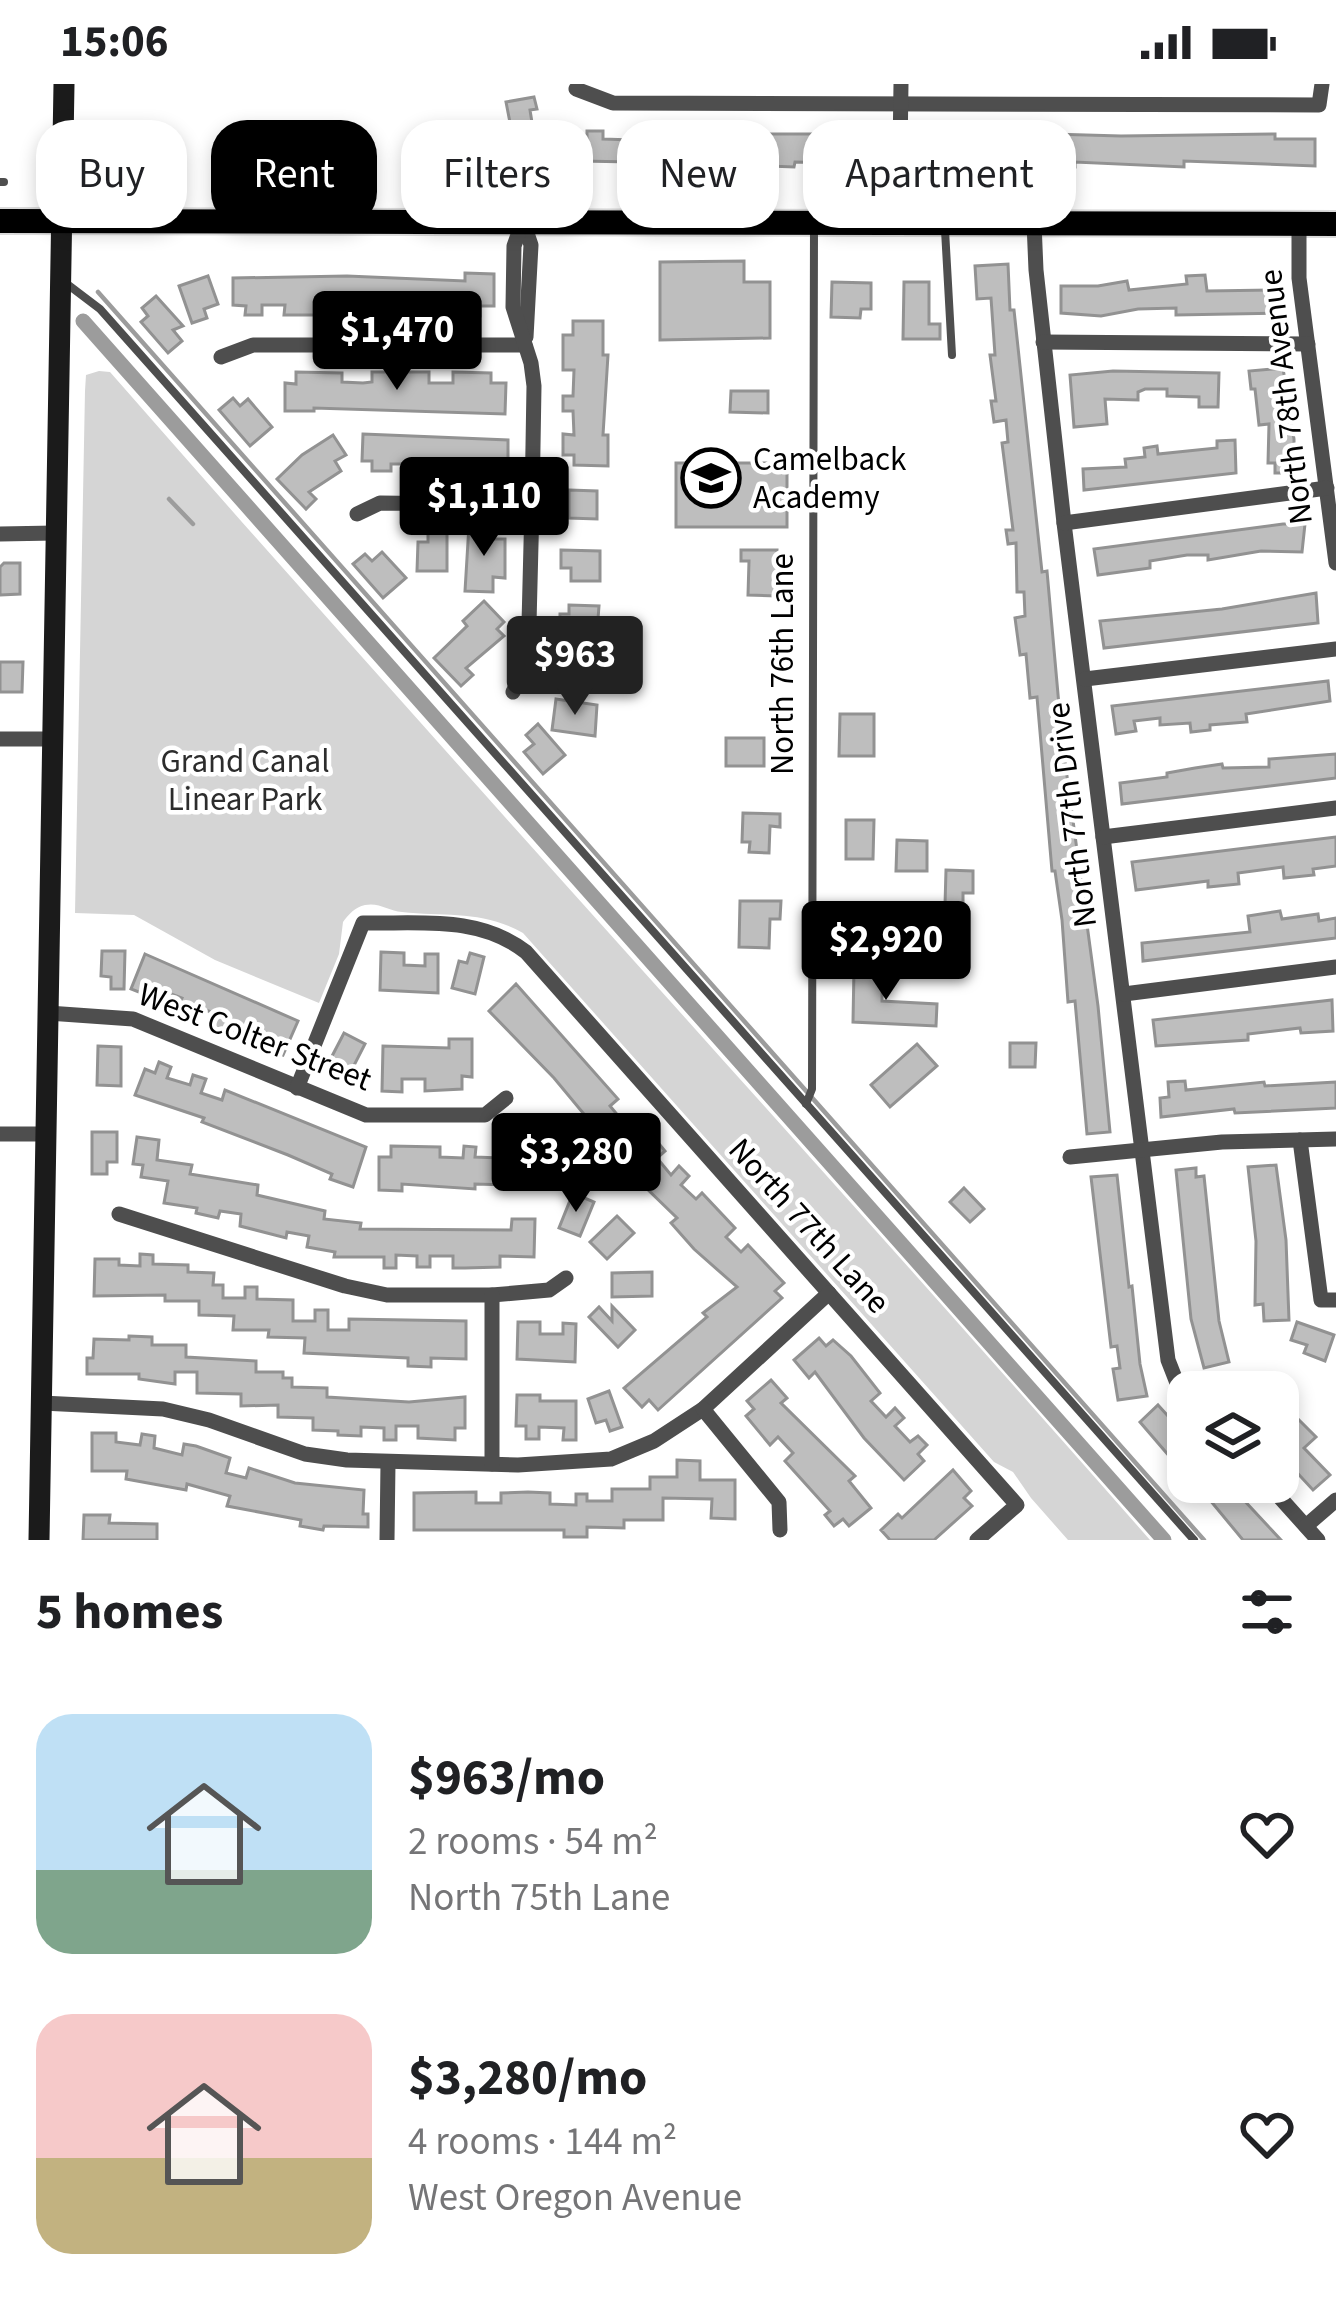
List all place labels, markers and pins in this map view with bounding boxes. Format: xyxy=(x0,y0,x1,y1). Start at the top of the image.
pin: $1,470 xyxy=(299,291,495,393)
place label: Camelback Academy xyxy=(753,436,907,521)
school or university icon: Camelback Academy xyxy=(680,447,742,509)
pin: $1,110 xyxy=(386,457,582,559)
pin: $963 xyxy=(504,616,646,718)
pin: $2,920 xyxy=(788,901,984,1003)
pin: $3,280 xyxy=(478,1113,674,1215)

